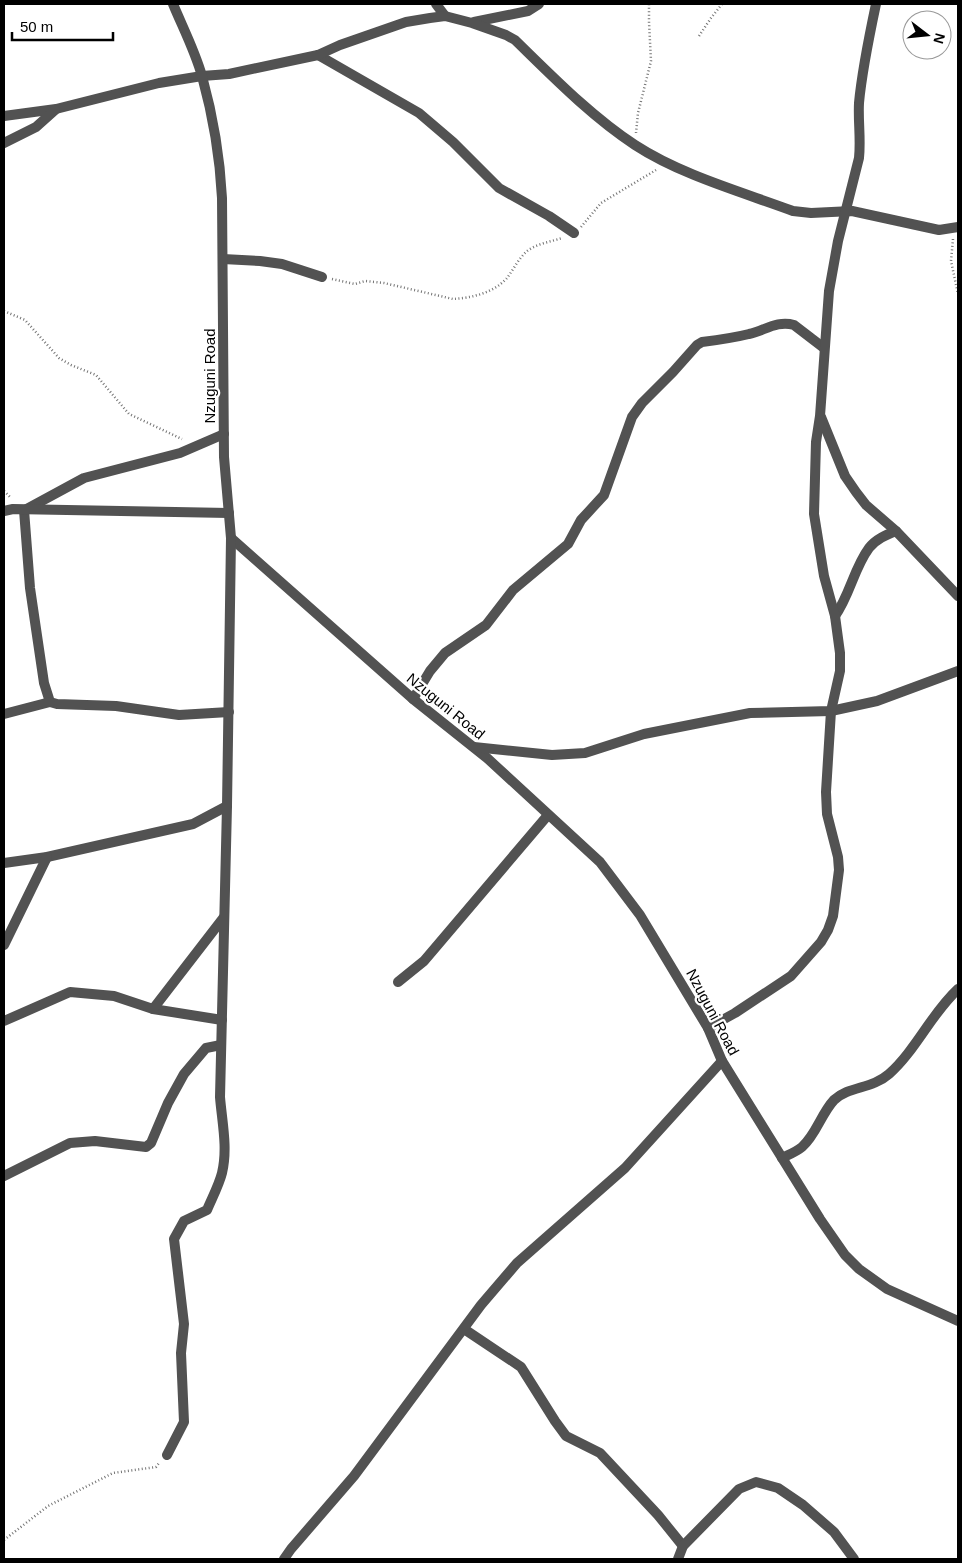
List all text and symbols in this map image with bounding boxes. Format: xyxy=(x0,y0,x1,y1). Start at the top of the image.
scale bar xyxy=(12,10,114,42)
north arrow xyxy=(902,10,952,60)
text: 50 m xyxy=(20,18,53,35)
text: N xyxy=(930,32,949,46)
street label: Nzuguni Road xyxy=(201,328,218,424)
street label: Nzuguni Road xyxy=(404,669,488,743)
street label: Nzuguni Road xyxy=(683,966,743,1058)

